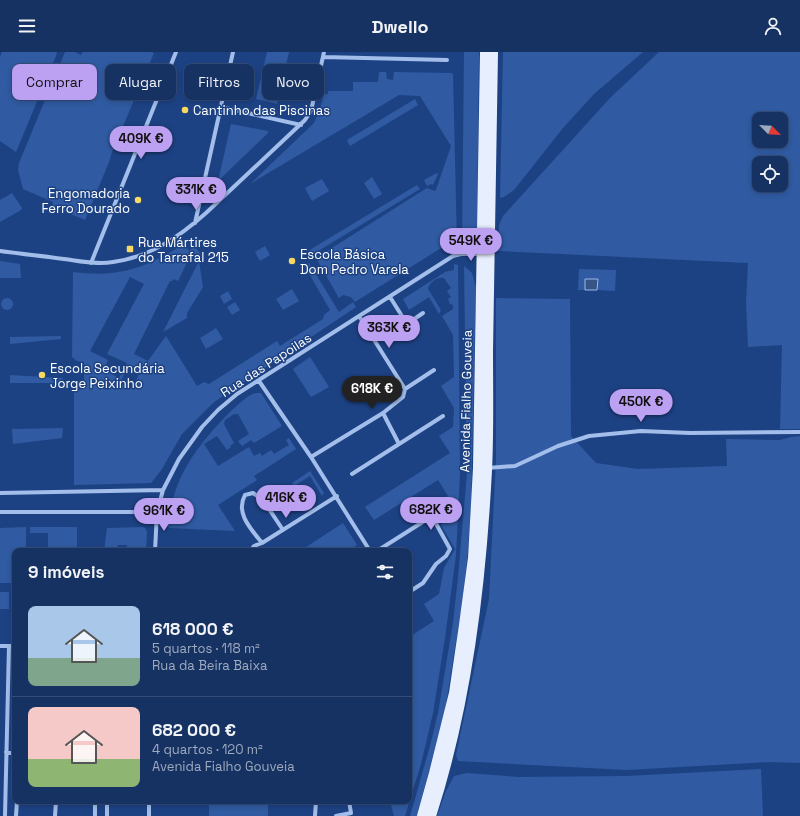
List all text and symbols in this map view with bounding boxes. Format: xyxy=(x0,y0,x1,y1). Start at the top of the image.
icon: menu xyxy=(16,15,38,37)
text: Dwello xyxy=(371,15,429,38)
icon: person xyxy=(762,15,784,37)
chip: Comprar xyxy=(12,64,97,100)
chip: Alugar xyxy=(105,64,176,100)
chip: Filtros xyxy=(184,64,254,100)
chip: Novo xyxy=(262,64,324,100)
place label: Cantinho das Piscinas xyxy=(193,102,330,119)
marker: Cantinho das Piscinas xyxy=(180,105,190,115)
north arrow xyxy=(752,112,788,148)
map controls xyxy=(752,112,788,192)
pin: 409K € xyxy=(108,126,174,160)
text: 409K € xyxy=(119,130,163,147)
button: locate xyxy=(752,156,788,192)
pin: 331K € xyxy=(163,177,229,211)
text: 331K € xyxy=(175,181,217,198)
place label: Engomadoria Ferro Dourado xyxy=(41,185,131,217)
marker: Engomadoria Ferro Dourado xyxy=(133,195,143,205)
pin: 549K € xyxy=(438,228,504,262)
text: 549K € xyxy=(449,232,493,249)
place label: Rua Mártires do Tarrafal 215 xyxy=(138,234,229,266)
marker: Rua Mártires do Tarrafal 215 xyxy=(125,244,135,254)
place label: Escola Básica Dom Pedro Varela xyxy=(300,246,409,278)
marker: Escola Básica Dom Pedro Varela xyxy=(287,256,297,266)
pin: 363K € xyxy=(356,315,422,349)
text: 363K € xyxy=(367,319,411,336)
street label: Rua das Papoilas xyxy=(217,329,315,401)
street label: Avenida Fialho Gouveia xyxy=(456,329,476,472)
place label: Escola Secundária Jorge Peixinho xyxy=(50,360,165,392)
marker: Escola Secundária Jorge Peixinho xyxy=(37,370,47,380)
pin: 618K € xyxy=(339,376,405,410)
text: 618K € xyxy=(351,380,393,397)
pin: 450K € xyxy=(608,389,674,423)
text: 450K € xyxy=(619,393,663,410)
pin: 416K € xyxy=(253,485,319,519)
text: 416K € xyxy=(265,489,307,506)
pin: 682K € xyxy=(398,497,464,531)
pin: 961K € xyxy=(131,498,197,532)
text: 682K € xyxy=(409,501,453,518)
text: 961K € xyxy=(143,502,185,519)
text: 9 imóveis xyxy=(28,561,104,583)
icon: filters xyxy=(374,561,396,583)
text: 618 000 € xyxy=(152,618,234,640)
icon: home xyxy=(60,622,108,670)
text: 5 quartos · 118 m² xyxy=(152,640,260,657)
text: Rua da Beira Baixa xyxy=(152,657,267,674)
text: 682 000 € xyxy=(152,719,236,741)
icon: home xyxy=(60,723,108,771)
text: 4 quartos · 120 m² xyxy=(152,741,263,758)
text: Avenida Fialho Gouveia xyxy=(152,758,295,775)

